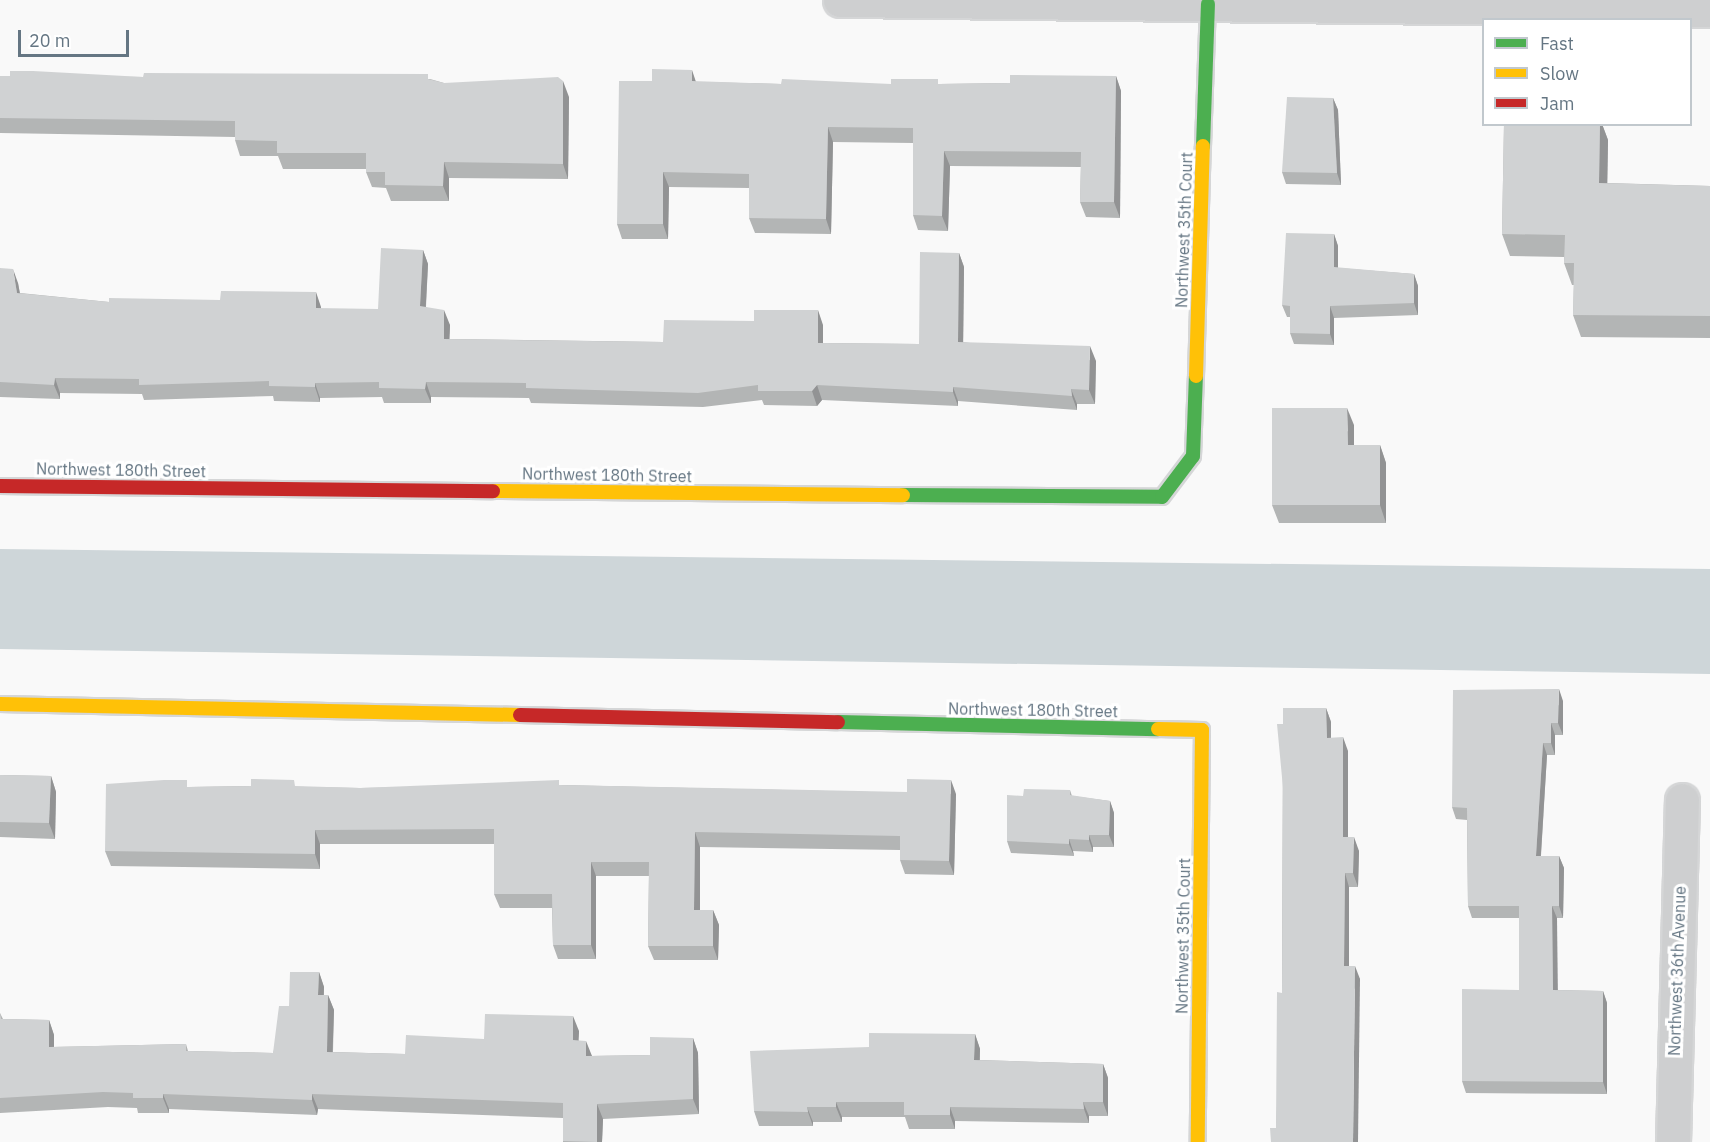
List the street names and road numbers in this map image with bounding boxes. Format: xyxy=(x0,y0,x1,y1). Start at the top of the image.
street label: Northwest 35th Court xyxy=(1172,152,1196,308)
street label: Northwest 180th Street xyxy=(36,459,206,481)
street label: Northwest 180th Street xyxy=(522,464,692,486)
street label: Northwest 180th Street xyxy=(948,699,1118,721)
street label: Northwest 35th Court xyxy=(1172,858,1194,1014)
street label: Northwest 36th Avenue xyxy=(1664,886,1690,1056)

